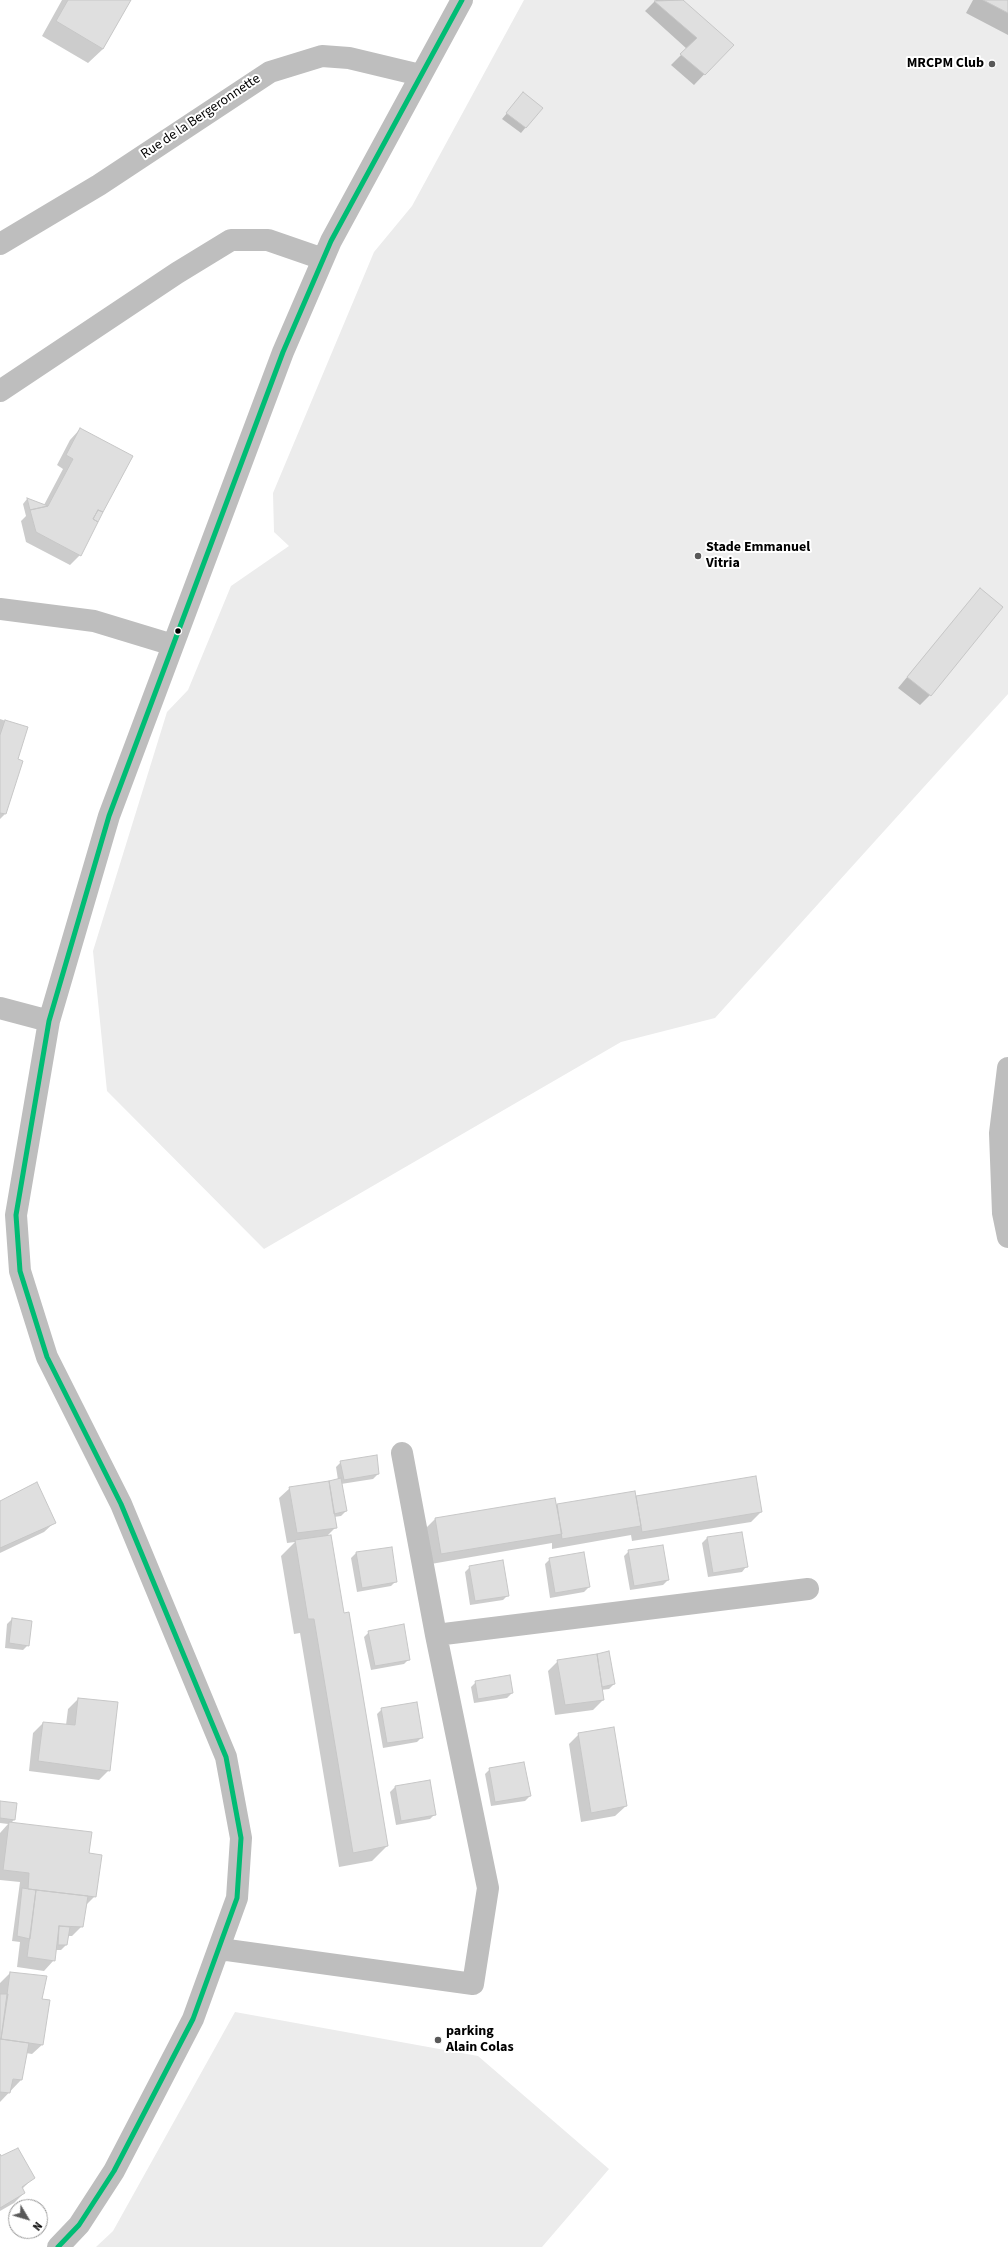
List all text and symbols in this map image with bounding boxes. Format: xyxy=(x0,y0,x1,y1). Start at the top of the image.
place label: MRCPM Club xyxy=(907,56,984,72)
marker: MRCPM Club xyxy=(987,59,997,69)
street label: Rue de la Bergeronnette xyxy=(138,71,264,163)
place label: Stade Emmanuel Vitria xyxy=(706,540,810,572)
marker: Stade Emmanuel Vitria xyxy=(693,551,703,561)
unlabelled marker xyxy=(173,626,183,636)
place label: parking Alain Colas xyxy=(446,2024,514,2056)
marker: parking Alain Colas xyxy=(433,2035,443,2045)
north arrow xyxy=(8,2199,48,2239)
text: N xyxy=(29,2219,45,2234)

